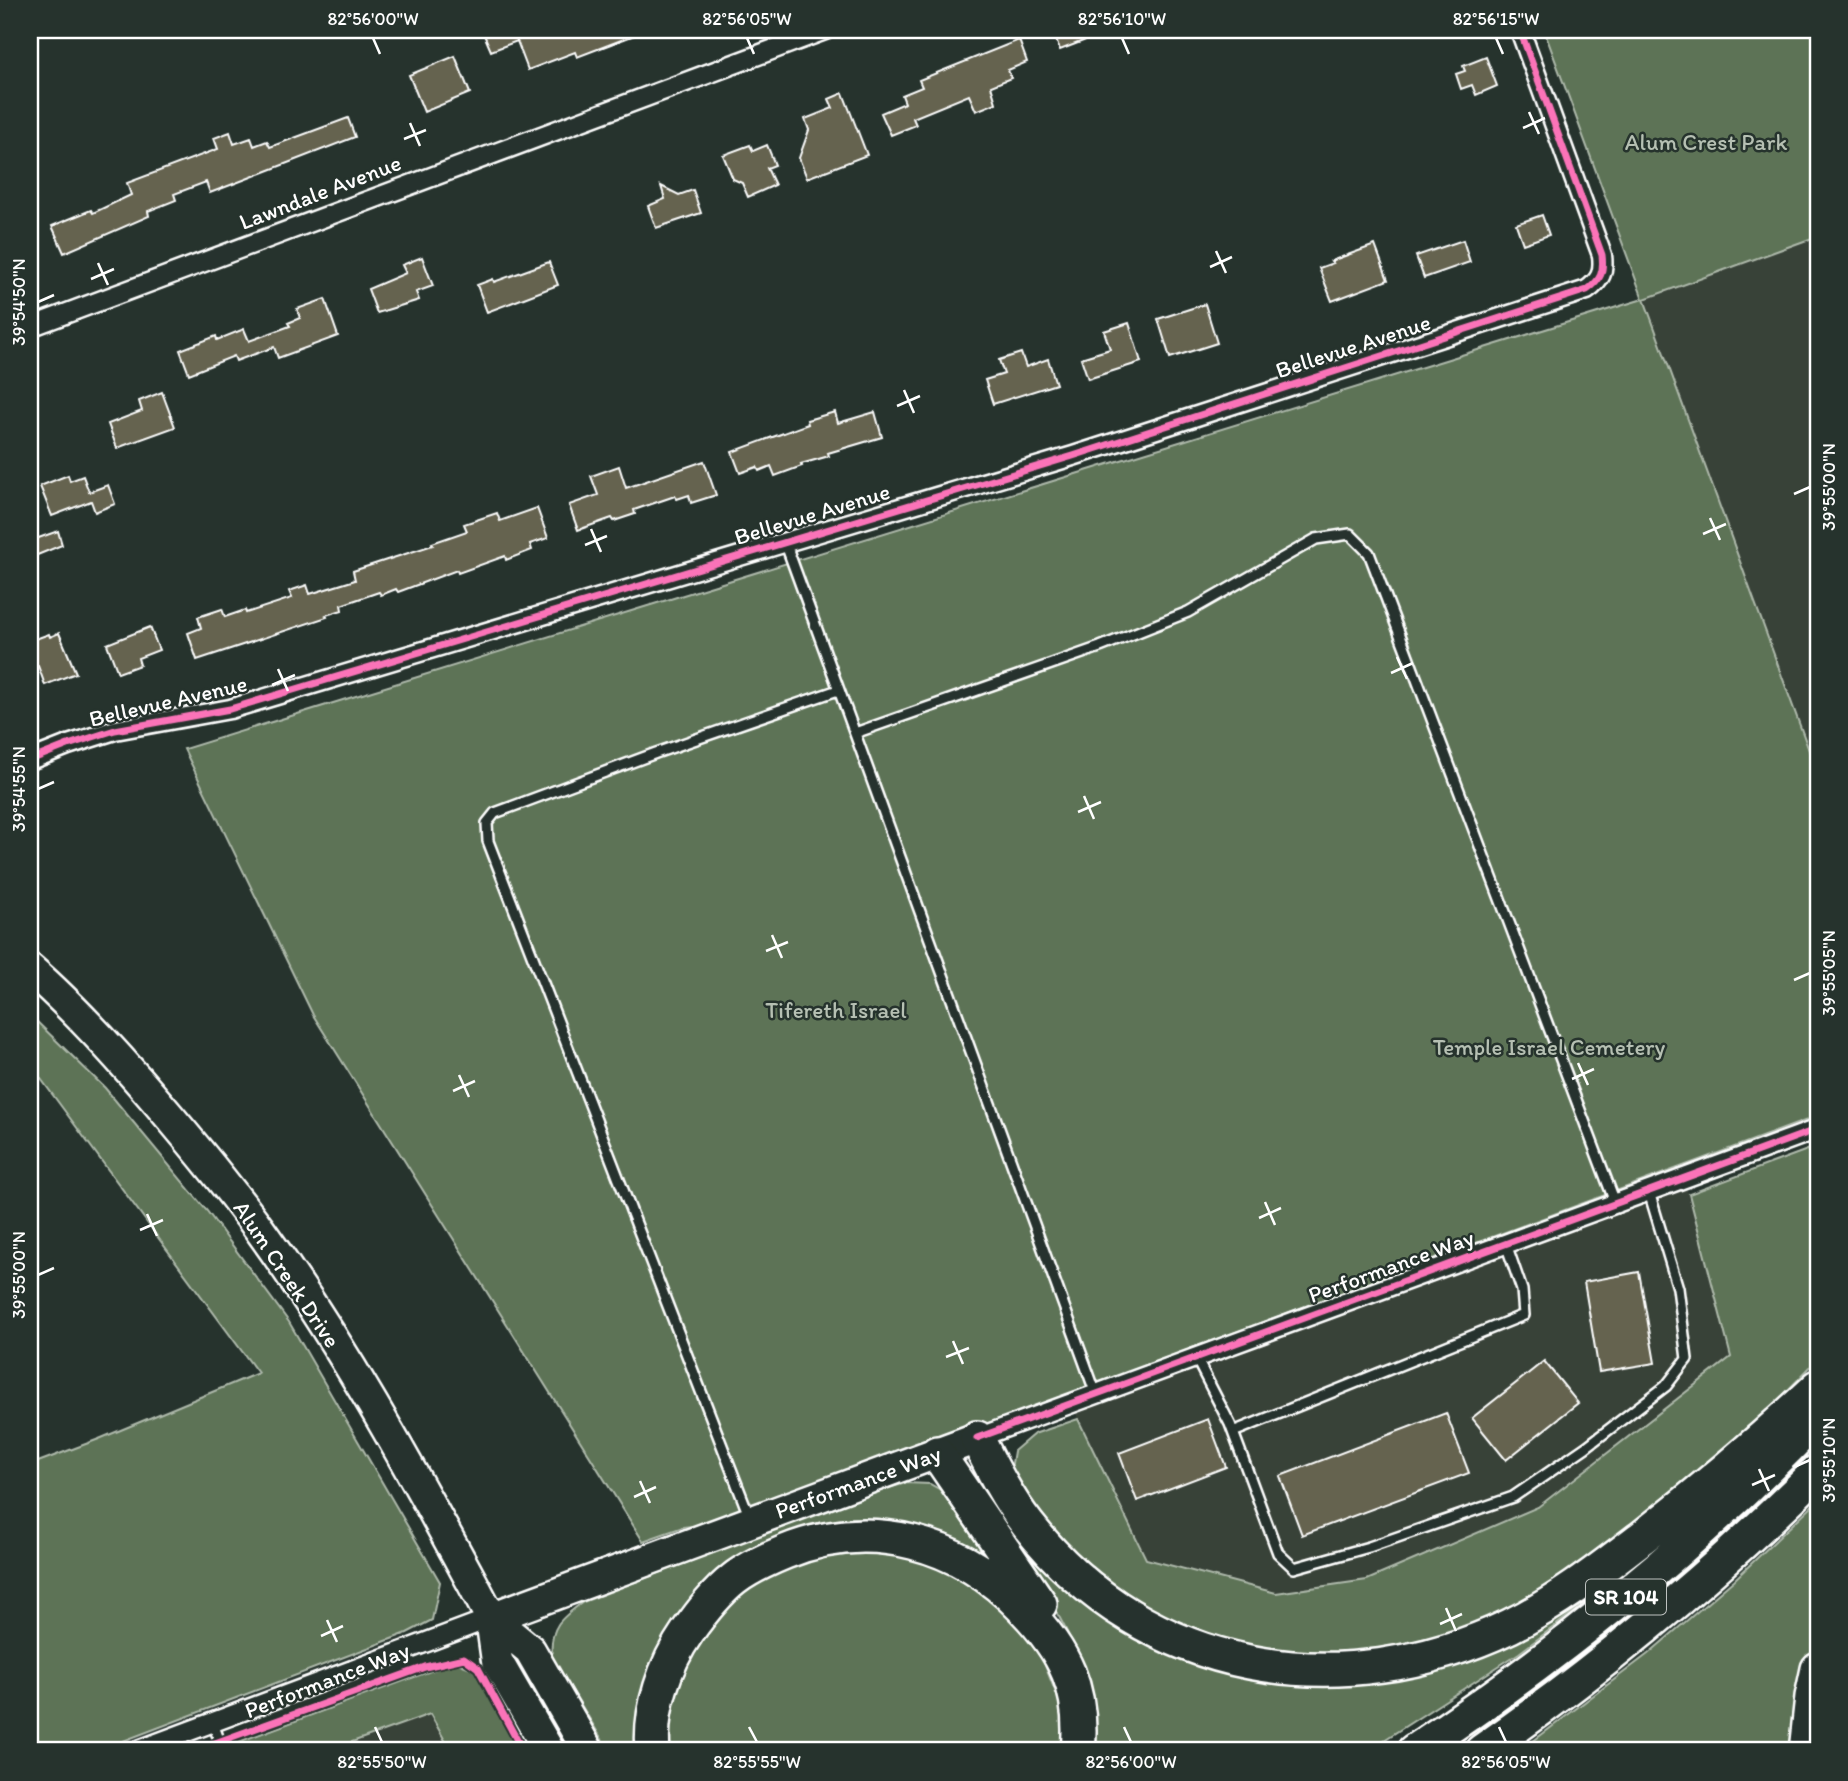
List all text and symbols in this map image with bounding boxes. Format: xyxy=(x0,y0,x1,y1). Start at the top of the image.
text: 82°56'00"W xyxy=(327,8,419,30)
text: 82°56'05"W xyxy=(702,8,792,30)
text: 82°56'10"W xyxy=(1078,8,1166,30)
text: 82°56'15"W xyxy=(1453,8,1539,30)
park label: Alum Crest Park xyxy=(1625,128,1787,156)
street label: Lawndale Avenue xyxy=(235,148,405,236)
text: 39°54'50"N xyxy=(8,258,30,346)
street label: Bellevue Avenue xyxy=(1272,308,1434,384)
text: 39°55'00"N xyxy=(1818,443,1840,531)
street label: Bellevue Avenue xyxy=(731,477,893,551)
street label: Bellevue Avenue xyxy=(86,669,250,733)
text: 39°54'55"N xyxy=(8,746,30,832)
text: 39°55'05"N xyxy=(1818,930,1840,1016)
park label: Tifereth Israel xyxy=(765,996,907,1024)
park label: Temple Israel Cemetery xyxy=(1433,1033,1666,1061)
street label: Alum Creek Drive xyxy=(227,1195,347,1353)
street label: Performance Way xyxy=(1304,1223,1478,1309)
text: 39°55'00"N xyxy=(8,1231,30,1319)
text: 39°55'10"N xyxy=(1818,1418,1840,1502)
street label: Performance Way xyxy=(771,1439,945,1525)
road number: SR 104 xyxy=(1586,1580,1666,1614)
street label: Performance Way xyxy=(241,1636,414,1724)
text: 82°55'50"W xyxy=(337,1751,427,1773)
text: 82°55'55"W xyxy=(713,1751,801,1773)
text: 82°56'00"W xyxy=(1085,1751,1177,1773)
text: 82°56'05"W xyxy=(1461,1751,1551,1773)

